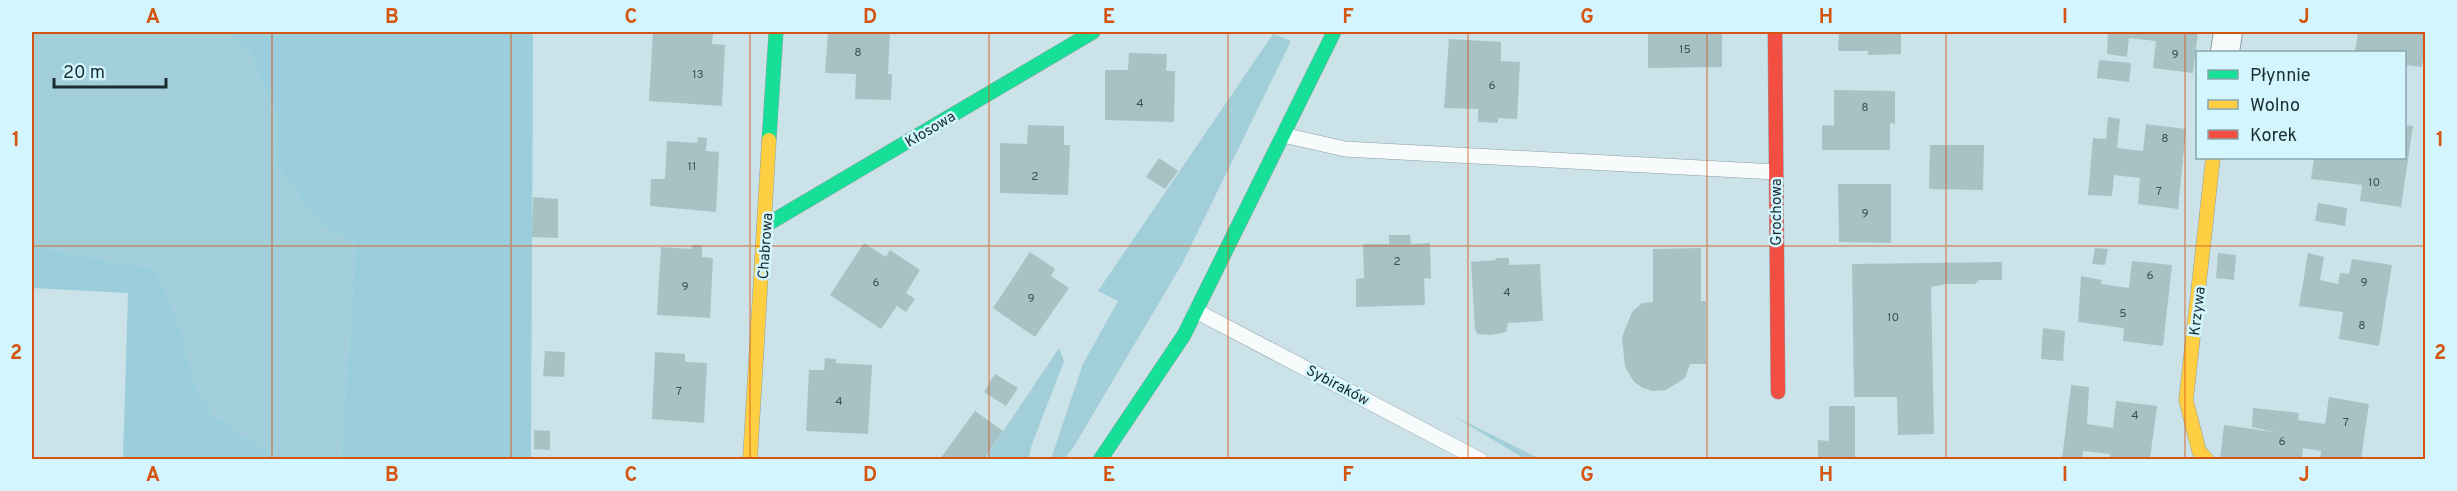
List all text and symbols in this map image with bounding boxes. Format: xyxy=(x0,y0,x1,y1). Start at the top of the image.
text: A xyxy=(146,5,160,31)
text: B xyxy=(385,5,399,31)
text: C xyxy=(625,5,637,31)
text: D xyxy=(863,5,877,31)
text: E xyxy=(1103,5,1115,31)
text: F xyxy=(1342,5,1354,31)
text: G xyxy=(1580,5,1594,31)
text: H xyxy=(1819,5,1833,31)
text: I xyxy=(2062,5,2068,31)
text: J xyxy=(2298,5,2310,31)
house number: 15 xyxy=(1679,42,1691,58)
house number: 8 xyxy=(854,45,862,61)
house number: 9 xyxy=(2171,47,2179,63)
scale bar xyxy=(54,51,166,89)
legend xyxy=(2196,51,2406,159)
text: 20 m xyxy=(63,62,105,85)
text: Płynnie xyxy=(2250,65,2311,88)
house number: 13 xyxy=(692,67,704,83)
house number: 6 xyxy=(1488,78,1496,94)
text: Wolno xyxy=(2250,95,2300,118)
house number: 4 xyxy=(1136,96,1144,112)
house number: 8 xyxy=(1861,100,1869,116)
street label: Kłosowa xyxy=(902,108,960,153)
text: Korek xyxy=(2250,125,2297,148)
text: 1 xyxy=(12,128,20,154)
text: 1 xyxy=(2436,128,2444,154)
house number: 8 xyxy=(2161,131,2169,147)
house number: 11 xyxy=(688,159,696,175)
house number: 2 xyxy=(1031,169,1039,185)
house number: 10 xyxy=(2368,175,2380,191)
street label: Grochowa xyxy=(1768,178,1787,246)
house number: 7 xyxy=(2156,184,2162,200)
house number: 9 xyxy=(1861,206,1869,222)
street label: Chabrowa xyxy=(755,212,778,280)
house number: 2 xyxy=(1393,254,1401,270)
house number: 6 xyxy=(2146,268,2154,284)
house number: 6 xyxy=(872,275,880,291)
house number: 9 xyxy=(2360,275,2368,291)
house number: 9 xyxy=(681,279,689,295)
house number: 4 xyxy=(1503,285,1511,301)
street label: Krzywa xyxy=(2186,285,2211,337)
house number: 9 xyxy=(1027,291,1035,307)
house number: 5 xyxy=(2119,306,2127,322)
house number: 10 xyxy=(1887,310,1899,326)
house number: 8 xyxy=(2358,318,2366,334)
text: 2 xyxy=(10,341,22,367)
text: 2 xyxy=(2434,341,2446,367)
street label: Sybiraków xyxy=(1302,362,1372,411)
house number: 7 xyxy=(676,384,682,400)
house number: 4 xyxy=(835,394,843,410)
house number: 4 xyxy=(2131,408,2139,424)
house number: 7 xyxy=(2343,415,2349,431)
house number: 6 xyxy=(2278,434,2286,450)
text: A xyxy=(146,463,160,489)
text: B xyxy=(385,463,399,489)
text: C xyxy=(625,463,637,489)
text: D xyxy=(863,463,877,489)
text: E xyxy=(1103,463,1115,489)
text: F xyxy=(1342,463,1354,489)
text: G xyxy=(1580,463,1594,489)
text: H xyxy=(1819,463,1833,489)
text: I xyxy=(2062,463,2068,489)
text: J xyxy=(2298,463,2310,489)

